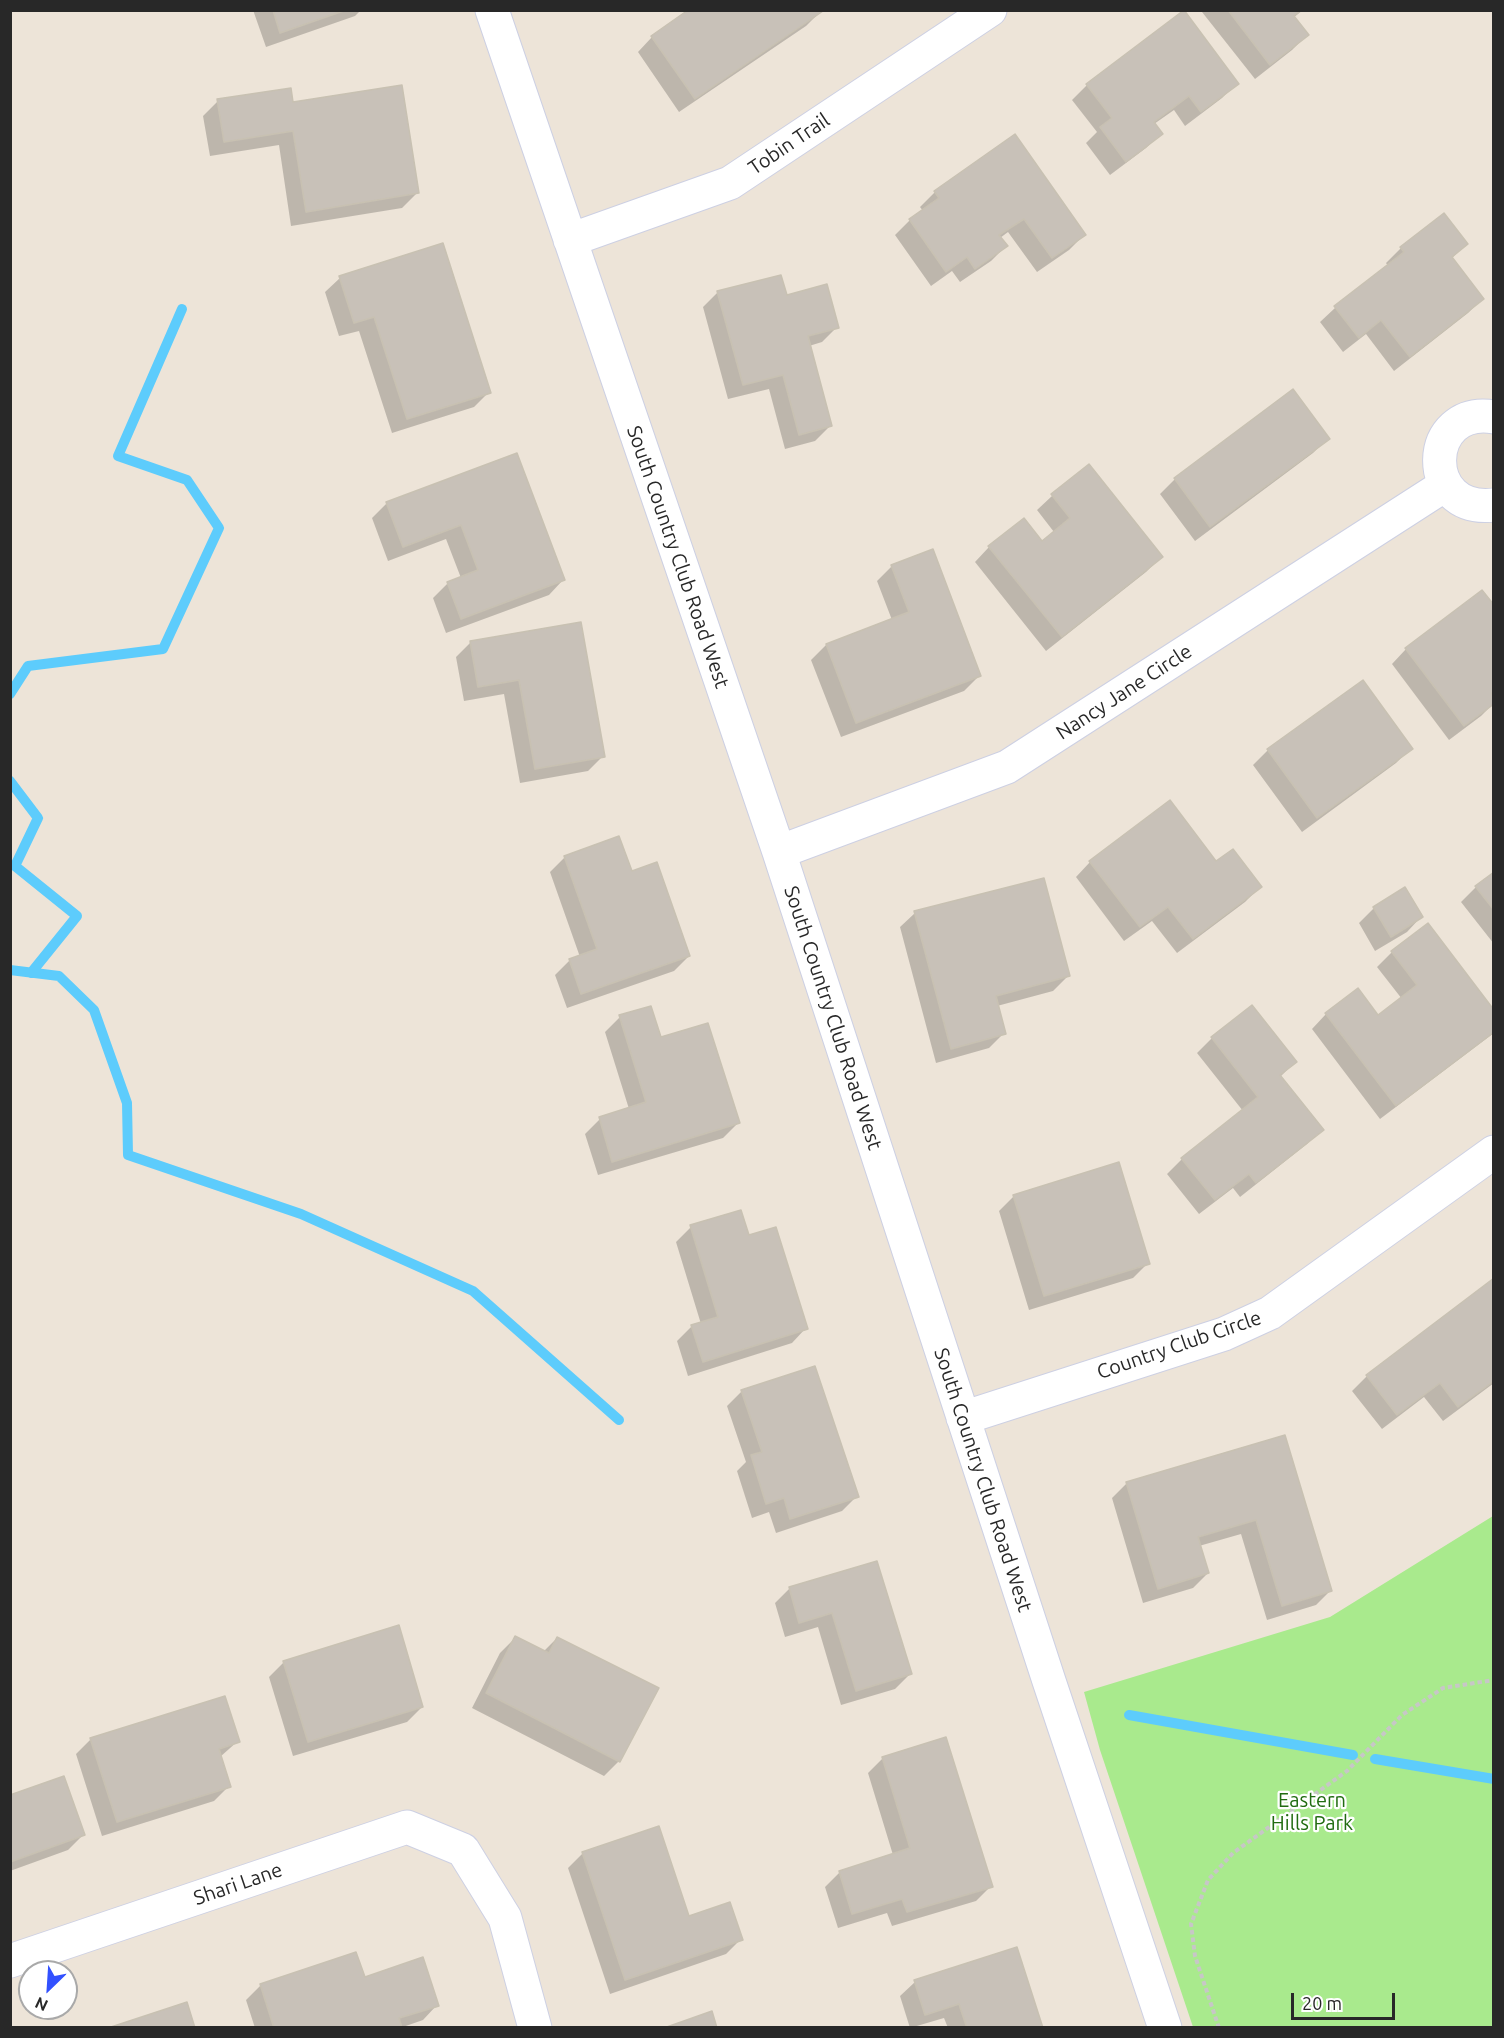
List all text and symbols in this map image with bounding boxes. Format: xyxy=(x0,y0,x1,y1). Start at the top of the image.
street label: Tobin Trail xyxy=(744,108,834,180)
street label: South Country Club Road West xyxy=(622,423,734,691)
street label: Nancy Jane Circle xyxy=(1052,639,1196,745)
street label: South Country Club Road West xyxy=(779,883,887,1153)
street label: Country Club Circle xyxy=(1094,1306,1264,1384)
street label: South Country Club Road West xyxy=(929,1345,1037,1615)
park label: Eastern Hills Park xyxy=(1271,1788,1353,1835)
street label: Shari Lane xyxy=(191,1858,285,1910)
north arrow xyxy=(18,1960,78,2020)
scale bar xyxy=(1294,1981,1398,2019)
text: 20 m xyxy=(1302,1993,1342,2013)
text: N xyxy=(32,1994,50,2015)

